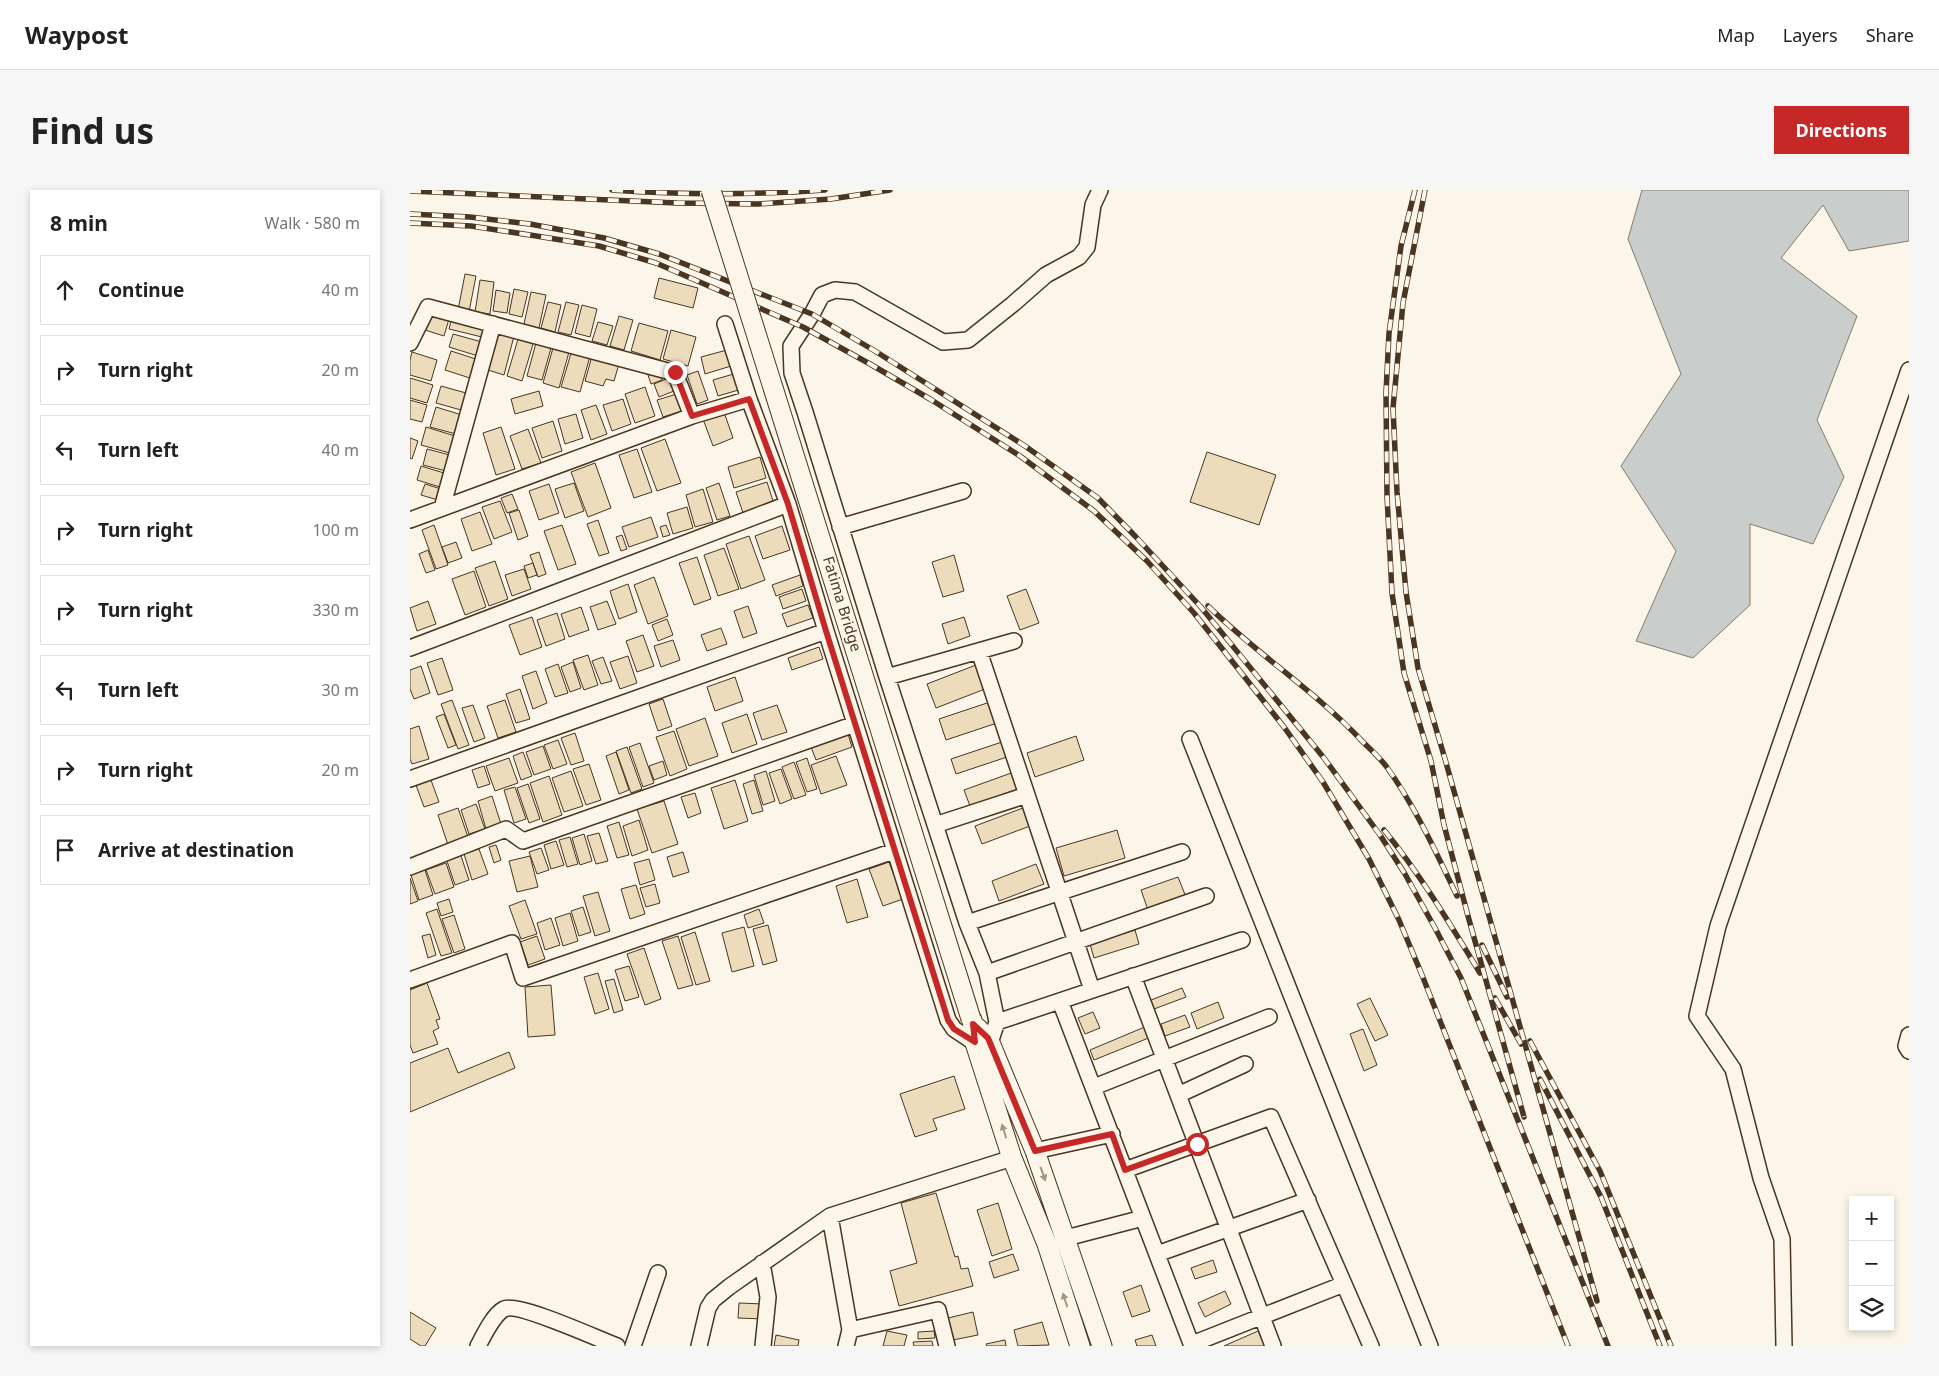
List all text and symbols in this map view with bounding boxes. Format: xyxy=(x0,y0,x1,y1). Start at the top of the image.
text: Waypost xyxy=(25,18,128,51)
text: Map xyxy=(1717,23,1755,47)
text: Layers xyxy=(1783,23,1838,47)
text: Share xyxy=(1866,23,1914,47)
button: Directions xyxy=(1774,106,1909,154)
text: Find us xyxy=(30,107,154,154)
text: 8 min xyxy=(50,209,108,237)
text: Walk · 580 m xyxy=(265,212,360,234)
icon: ahead xyxy=(51,276,79,304)
text: Continue xyxy=(98,277,184,303)
text: 40 m xyxy=(322,279,359,301)
icon: right xyxy=(51,356,79,384)
text: Turn right xyxy=(98,357,193,383)
text: 20 m xyxy=(322,359,359,381)
route end xyxy=(664,361,687,384)
icon: left xyxy=(51,436,79,464)
text: Turn left xyxy=(98,437,179,463)
text: 40 m xyxy=(322,439,359,461)
icon: right xyxy=(51,516,79,544)
text: Turn right xyxy=(98,517,193,543)
text: 100 m xyxy=(312,519,359,541)
street label: Fatima Bridge xyxy=(819,554,867,654)
icon: right xyxy=(51,596,79,624)
text: Turn right xyxy=(98,597,193,623)
text: 330 m xyxy=(312,599,359,621)
icon: left xyxy=(51,676,79,704)
text: Turn left xyxy=(98,677,179,703)
text: 30 m xyxy=(322,679,359,701)
icon: right xyxy=(51,756,79,784)
text: Turn right xyxy=(98,757,193,783)
text: 20 m xyxy=(322,759,359,781)
icon: arrive xyxy=(51,836,79,864)
text: Arrive at destination xyxy=(98,837,294,863)
one-way arrow xyxy=(999,1123,1007,1138)
route start xyxy=(1186,1133,1209,1156)
one-way arrow xyxy=(1039,1167,1047,1182)
map controls xyxy=(1849,1196,1894,1331)
button: + xyxy=(1849,1196,1894,1241)
button: − xyxy=(1849,1241,1894,1286)
button: layers xyxy=(1849,1286,1894,1331)
one-way arrow xyxy=(1061,1292,1068,1307)

